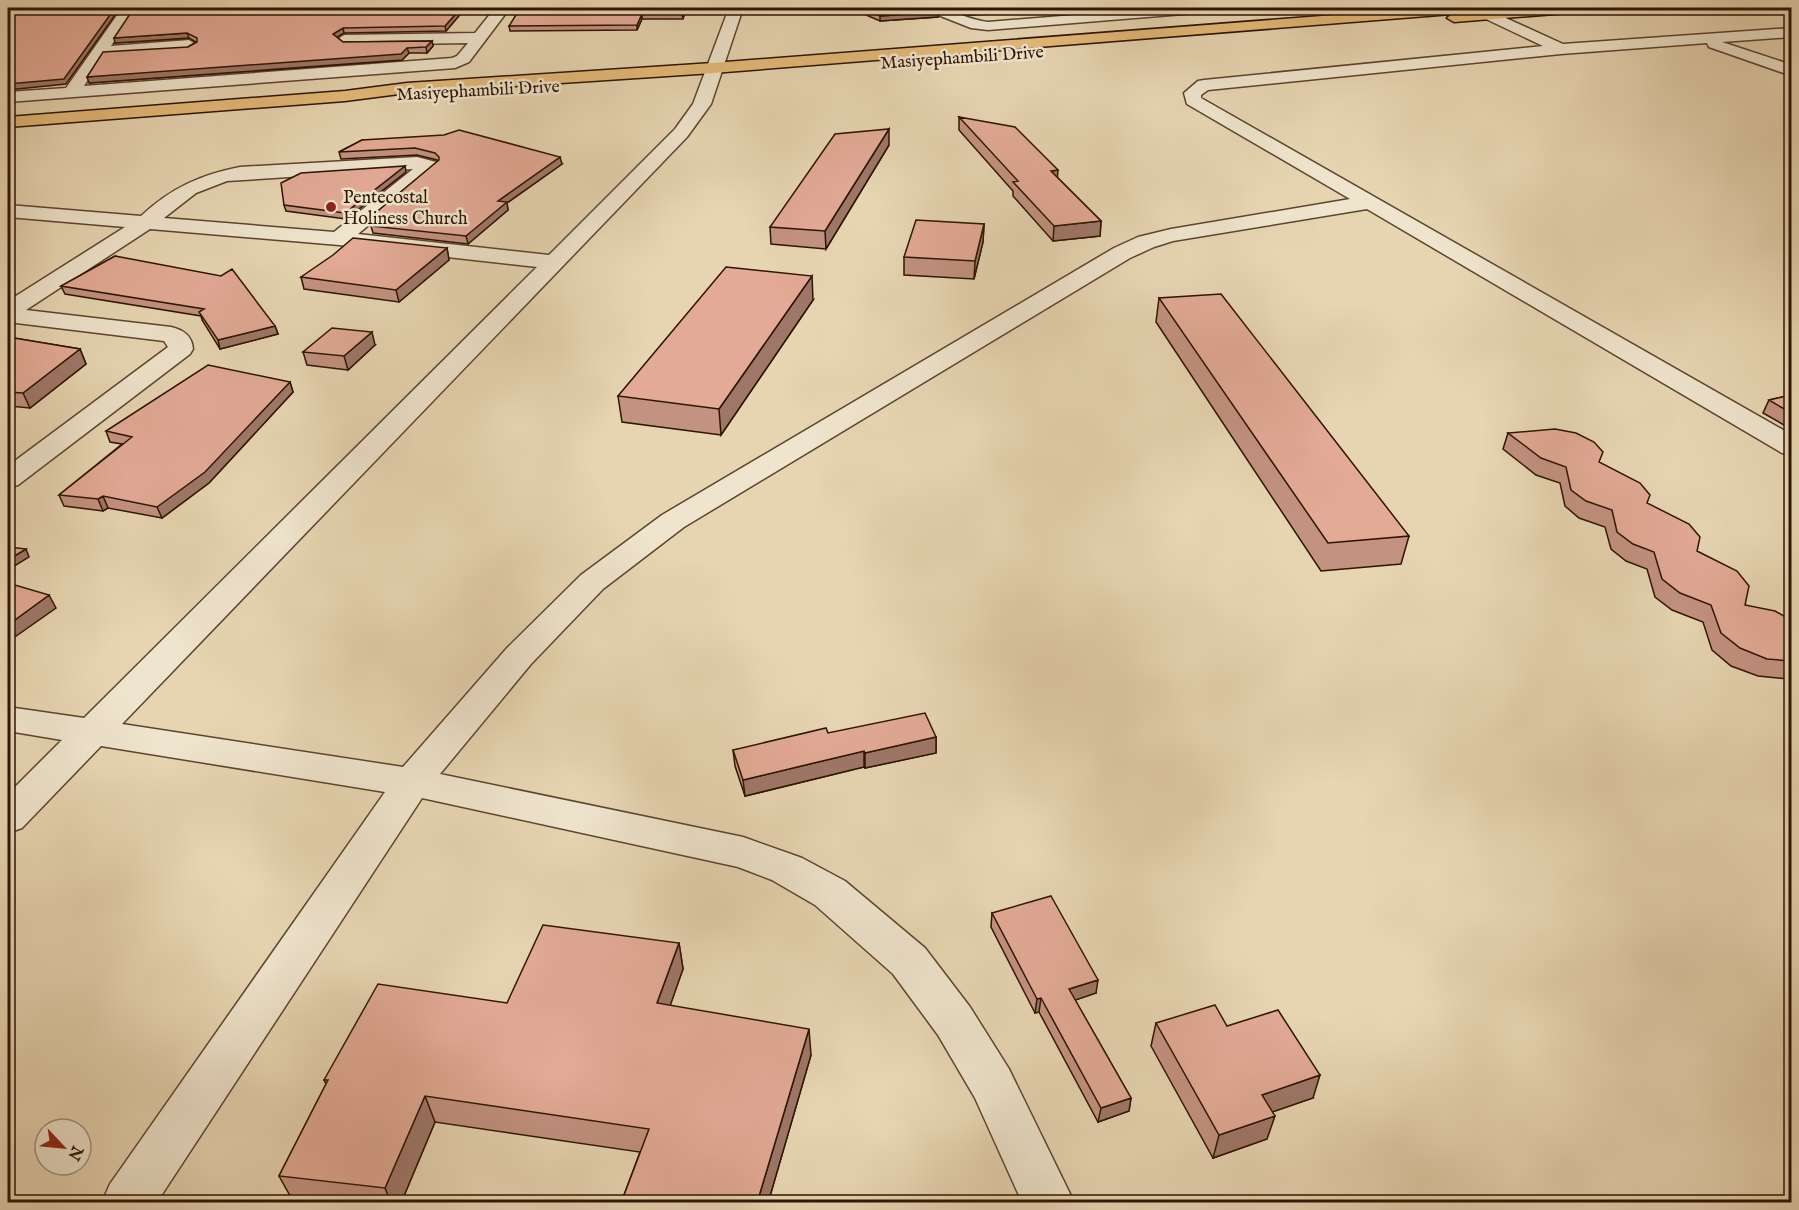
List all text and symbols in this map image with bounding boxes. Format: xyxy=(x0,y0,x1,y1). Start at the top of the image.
street label: Masiyephambili Drive xyxy=(880,41,1044,76)
street label: Masiyephambili Drive xyxy=(396,76,560,107)
place label: Pentecostal Holiness Church xyxy=(343,187,468,231)
marker: Pentecostal Holiness Church xyxy=(324,200,338,214)
north arrow xyxy=(33,1117,93,1177)
text: N xyxy=(63,1141,87,1163)

